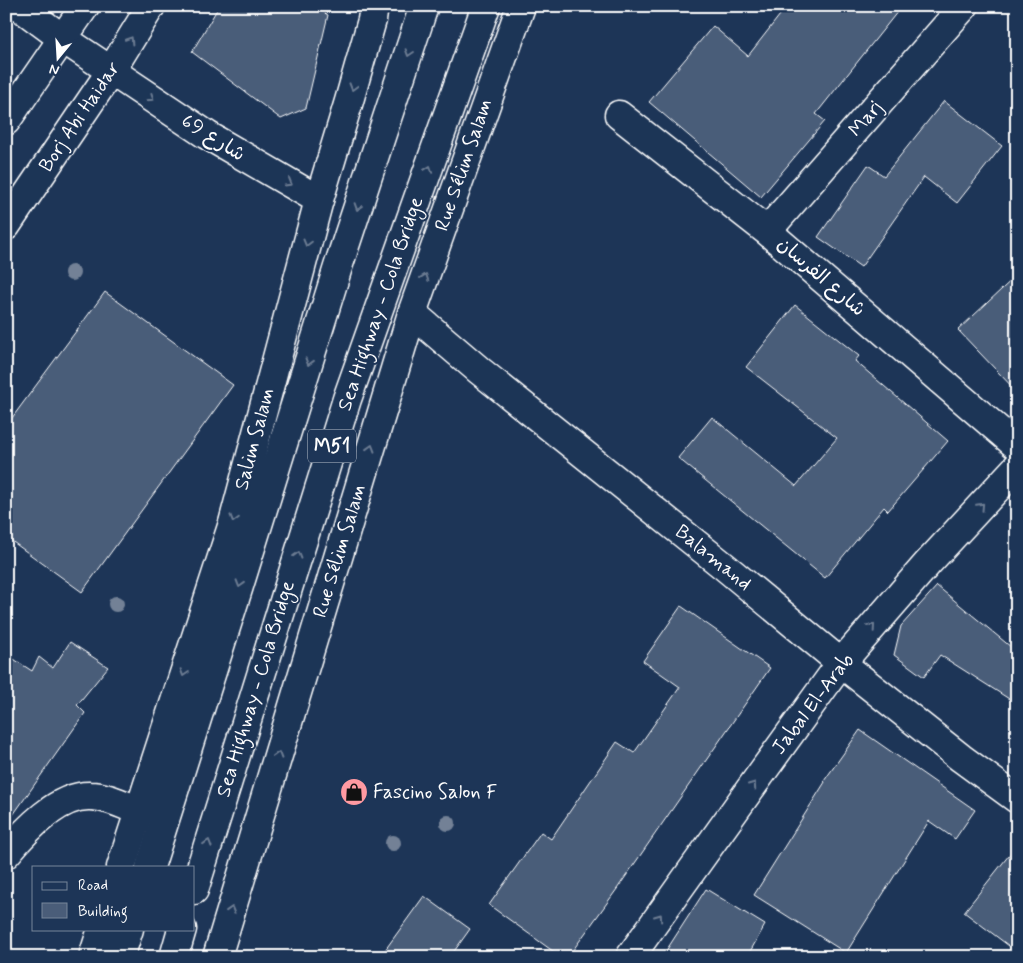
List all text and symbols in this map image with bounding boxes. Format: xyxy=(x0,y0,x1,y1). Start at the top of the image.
north arrow xyxy=(32,32,82,82)
one-way arrow xyxy=(124,36,134,45)
one-way arrow xyxy=(405,48,415,56)
street label: Borj Abi Haidar xyxy=(33,56,127,178)
text: N xyxy=(47,59,62,79)
one-way arrow xyxy=(348,83,358,91)
one-way arrow xyxy=(146,92,155,101)
street label: Rue Sélim Salam xyxy=(429,95,499,235)
street label: Marj xyxy=(843,95,889,143)
street label: شارع 69 xyxy=(176,108,250,168)
one-way arrow xyxy=(423,165,433,173)
one-way arrow xyxy=(284,177,293,187)
street label: Sea Highway - Cola Bridge xyxy=(332,193,432,415)
one-way arrow xyxy=(354,202,364,210)
street label: شارع الفرسان xyxy=(771,231,871,323)
one-way arrow xyxy=(302,239,313,248)
one-way arrow xyxy=(419,273,429,281)
one-way arrow xyxy=(304,357,314,365)
street label: Salim Salam xyxy=(228,385,282,493)
road number: M51 xyxy=(308,430,356,462)
one-way arrow xyxy=(365,445,375,453)
street label: Rue Sélim Salam xyxy=(307,481,373,621)
one-way arrow xyxy=(975,503,984,512)
one-way arrow xyxy=(229,514,239,522)
street label: Balamand xyxy=(669,519,757,597)
one-way arrow xyxy=(293,551,303,559)
street label: Sea Highway - Cola Bridge xyxy=(210,577,304,801)
one-way arrow xyxy=(235,579,245,587)
one-way arrow xyxy=(866,624,875,633)
street label: Jabal El-Arab xyxy=(766,648,860,760)
one-way arrow xyxy=(179,668,189,677)
one-way arrow xyxy=(273,751,283,759)
shop icon: Fascino Salon F xyxy=(339,777,369,807)
place label: Fascino Salon F xyxy=(373,779,498,806)
one-way arrow xyxy=(747,781,756,791)
one-way arrow xyxy=(203,840,213,848)
legend xyxy=(32,866,195,930)
text: Road xyxy=(78,876,108,896)
text: Building xyxy=(78,902,128,923)
one-way arrow xyxy=(226,906,236,915)
one-way arrow xyxy=(653,913,662,923)

